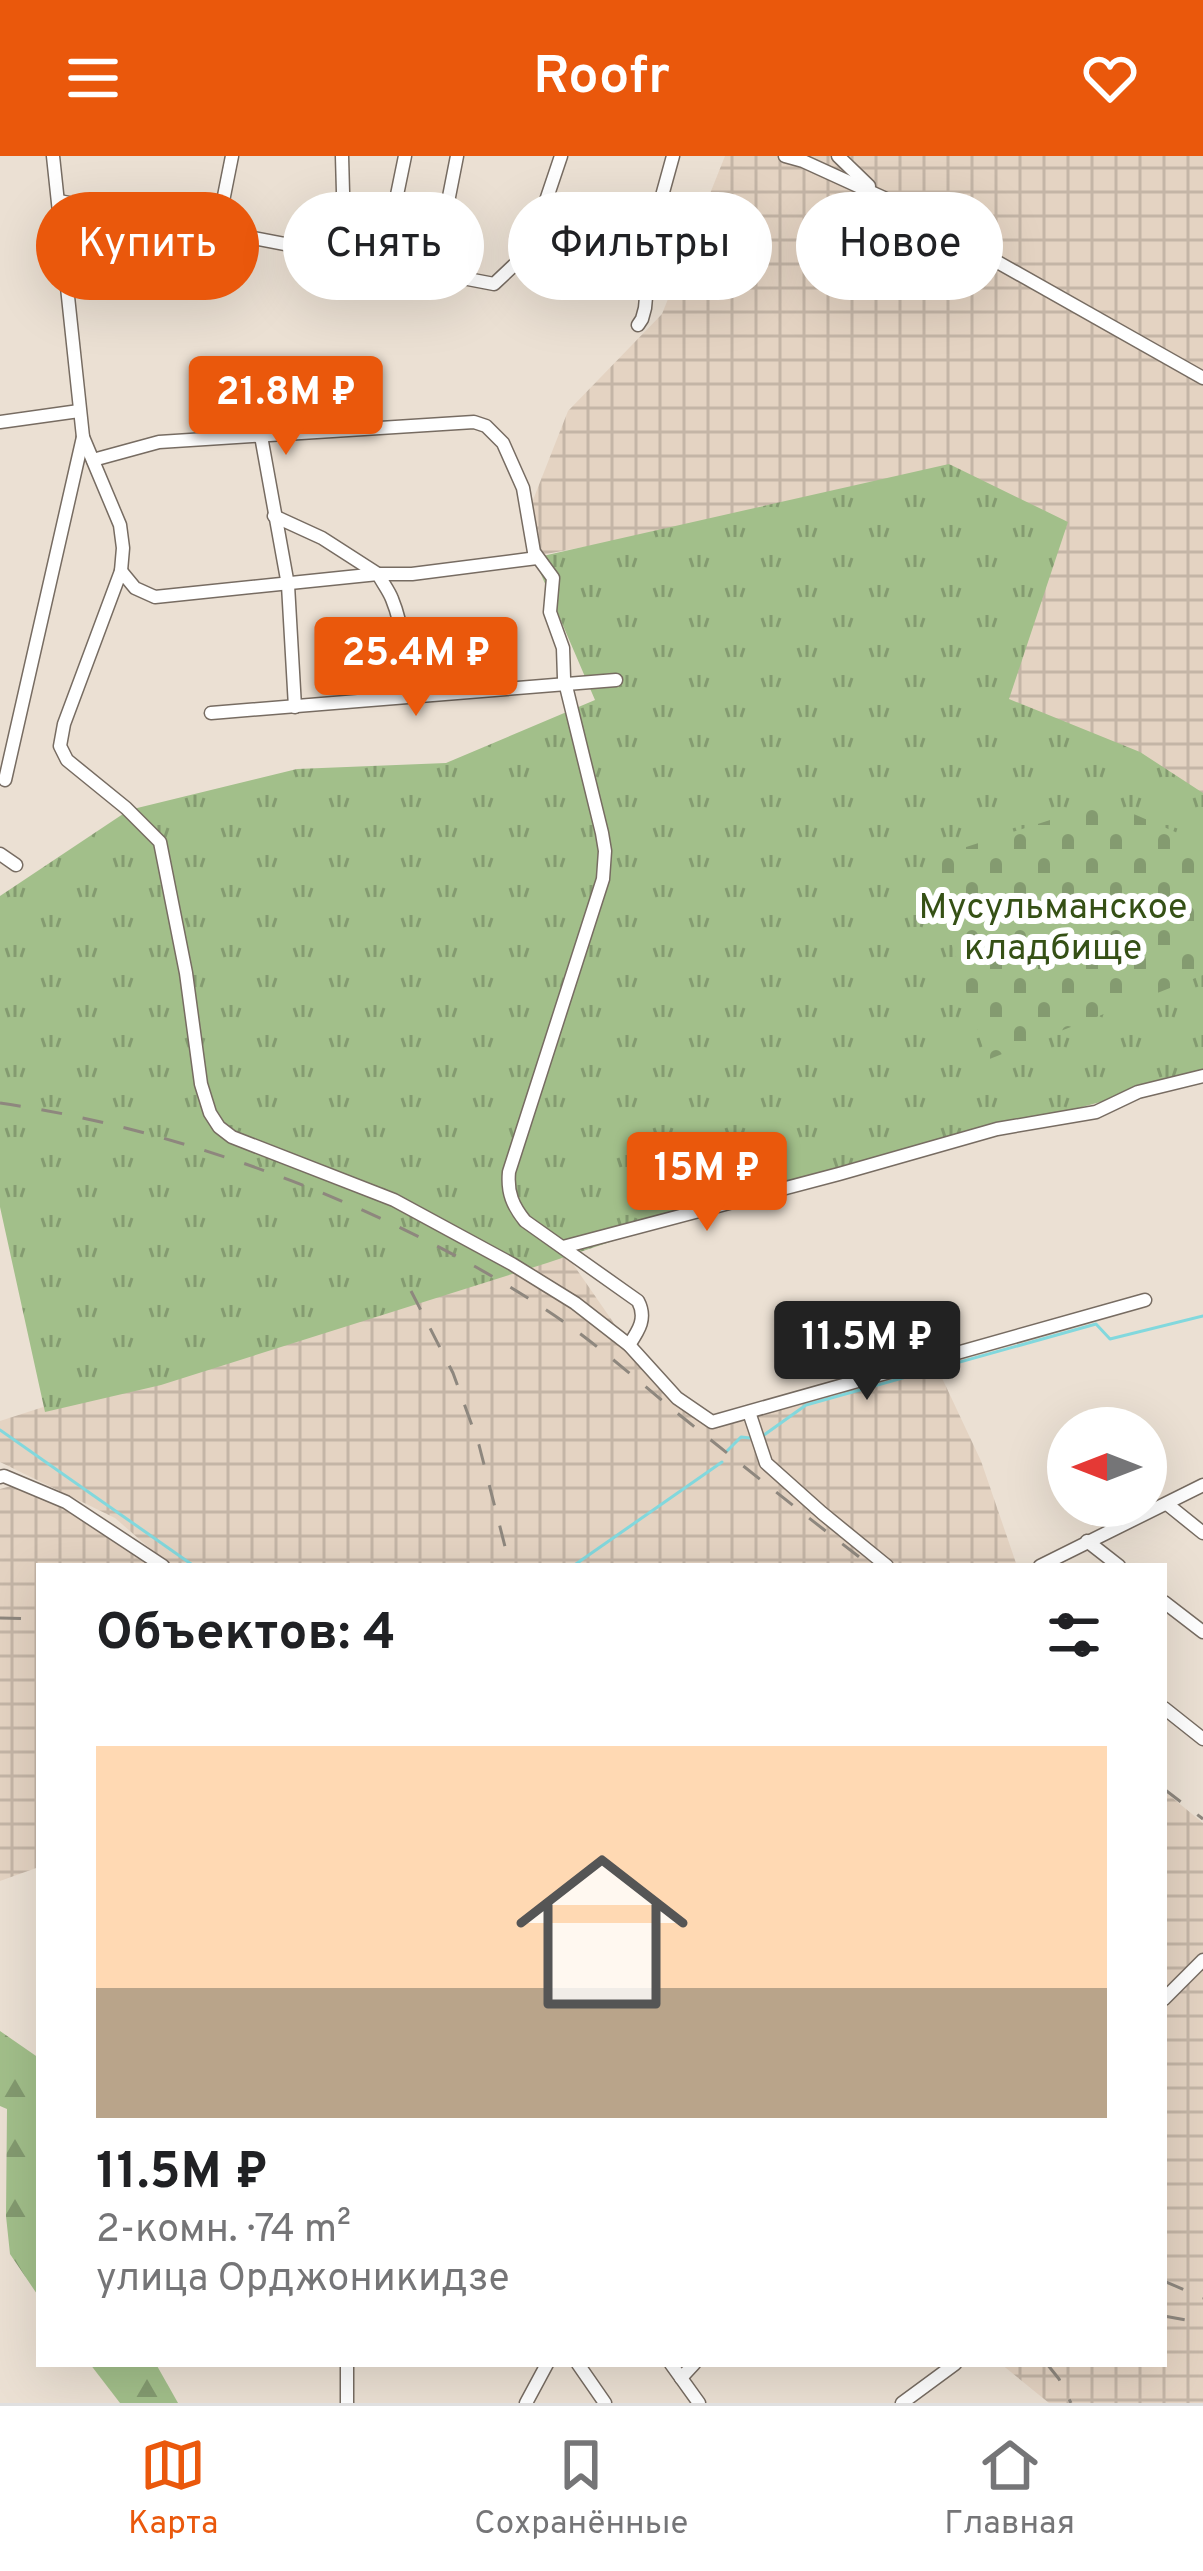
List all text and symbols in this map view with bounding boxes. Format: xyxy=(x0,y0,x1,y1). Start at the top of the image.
text: Roofr xyxy=(533,44,670,113)
icon: menu xyxy=(60,45,126,111)
icon: heart xyxy=(1077,45,1143,111)
chip: Купить xyxy=(36,192,259,300)
chip: Снять xyxy=(283,192,484,300)
chip: Фильтры xyxy=(508,192,772,300)
chip: Новое xyxy=(796,192,1003,300)
pin: 21.8M ₽ xyxy=(175,356,397,458)
text: 21.8M ₽ xyxy=(216,370,356,419)
pin: 25.4M ₽ xyxy=(305,617,527,719)
text: 25.4M ₽ xyxy=(341,631,491,680)
park label: Мусульманское кладбище xyxy=(919,886,1187,973)
pin: 15M ₽ xyxy=(623,1132,791,1234)
text: 15M ₽ xyxy=(654,1146,760,1195)
pin: 11.5M ₽ xyxy=(756,1301,978,1403)
text: 11.5M ₽ xyxy=(801,1315,933,1364)
north arrow xyxy=(1047,1407,1167,1527)
map controls xyxy=(1047,1407,1167,1527)
icon: filters xyxy=(1041,1602,1107,1668)
text: Объектов: 4 xyxy=(96,1603,396,1668)
icon: home xyxy=(494,1824,710,2040)
text: 11.5M ₽ xyxy=(96,2142,268,2207)
text: 2-комн. · 74 m² xyxy=(96,2207,351,2256)
text: улица Орджоникидзе xyxy=(96,2256,510,2305)
tab: Карта xyxy=(128,2432,218,2546)
tab: Сохранённые xyxy=(474,2432,688,2546)
tab: Главная xyxy=(944,2432,1075,2546)

